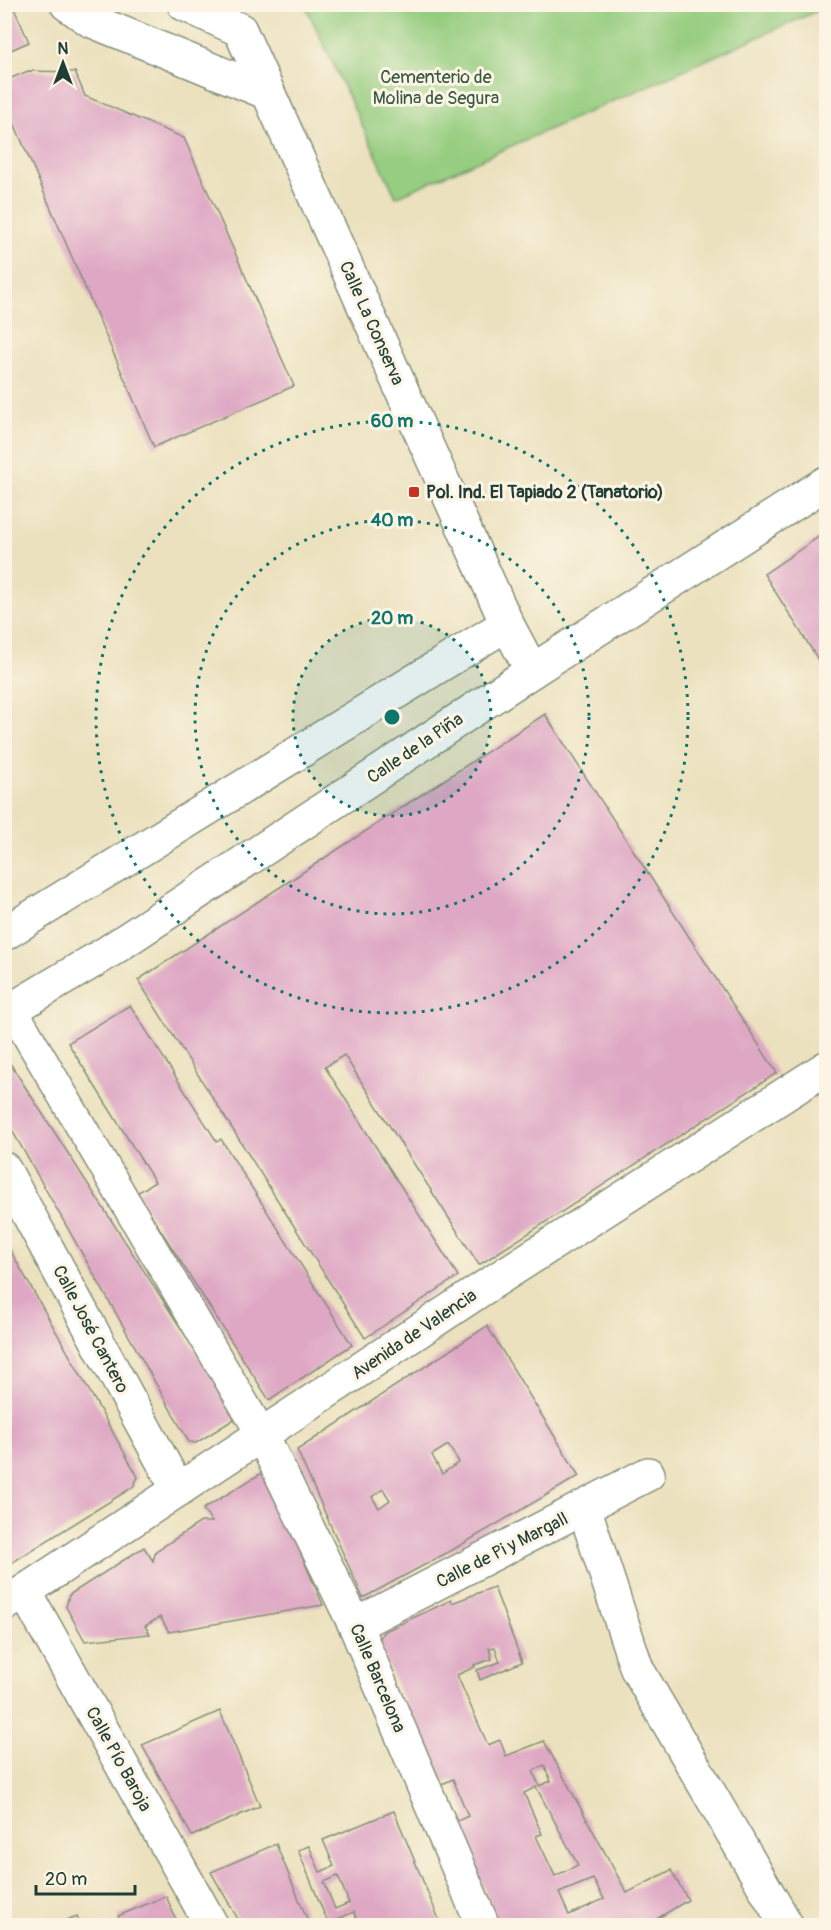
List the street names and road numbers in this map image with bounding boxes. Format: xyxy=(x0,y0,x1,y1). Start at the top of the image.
street label: Calle La Conserva xyxy=(334,258,409,389)
street label: Calle de la Piña xyxy=(363,708,468,789)
street label: Calle José Cantero xyxy=(47,1261,134,1397)
street label: Avenida de Valencia xyxy=(347,1284,481,1385)
street label: Calle de Pi y Margall xyxy=(432,1507,572,1594)
street label: Calle Barcelona xyxy=(344,1620,411,1736)
street label: Calle Pío Baroja xyxy=(80,1703,157,1816)

